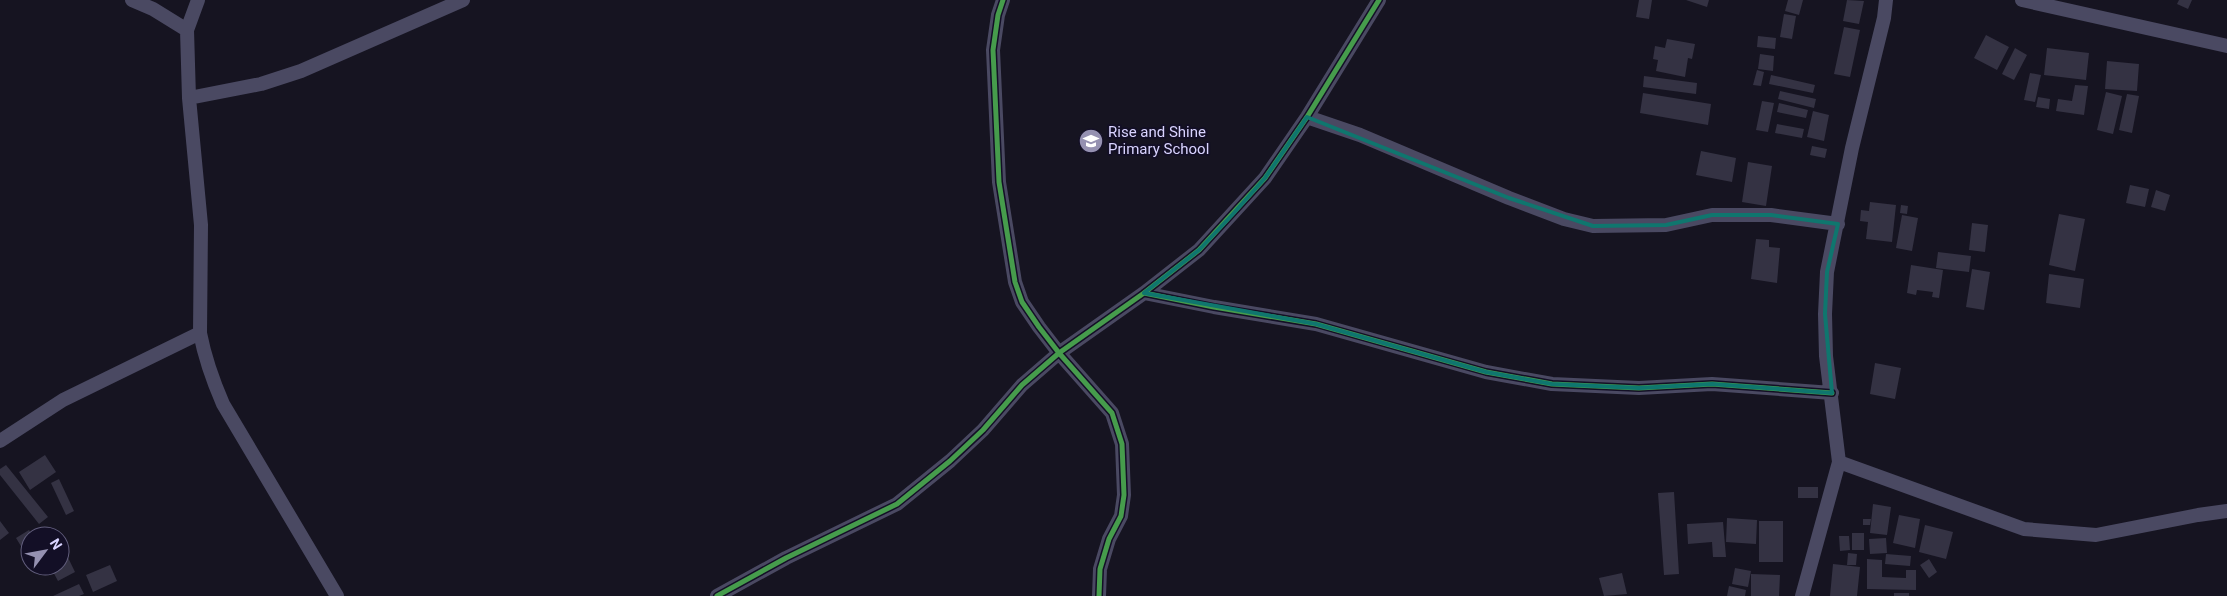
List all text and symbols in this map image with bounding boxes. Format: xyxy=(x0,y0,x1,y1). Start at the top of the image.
place label: Rise and Shine Primary School xyxy=(1108,123,1209,158)
school or university icon: Rise and Shine Primary School xyxy=(1078,128,1104,154)
north arrow xyxy=(20,526,70,576)
text: N xyxy=(47,536,65,553)

